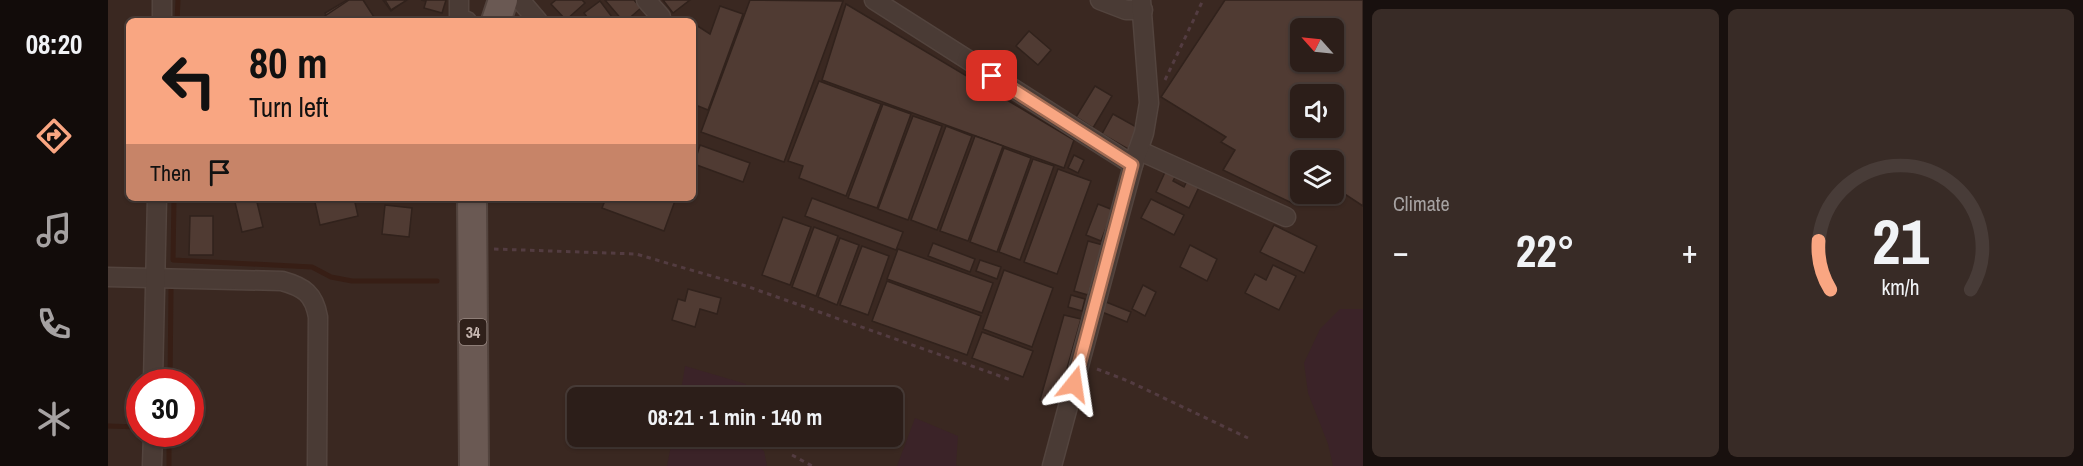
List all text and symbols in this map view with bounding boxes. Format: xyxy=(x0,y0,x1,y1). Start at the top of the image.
north arrow xyxy=(1290,18,1344,72)
map controls xyxy=(1290,18,1344,204)
text: 08:20 xyxy=(26,26,82,62)
text: 80 m xyxy=(249,35,328,91)
icon: left xyxy=(150,42,228,120)
pin xyxy=(966,50,1017,101)
icon: arrive xyxy=(975,59,1008,92)
button: sound xyxy=(1290,84,1344,138)
text: Turn left xyxy=(249,89,328,125)
icon: directions xyxy=(33,115,75,157)
button: layers xyxy=(1290,150,1344,204)
icon: arrive xyxy=(203,156,236,189)
text: Then xyxy=(150,158,191,188)
text: Climate xyxy=(1393,190,1450,217)
text: 21 xyxy=(1872,199,1930,283)
icon: music xyxy=(33,209,75,251)
text: 22° xyxy=(1516,220,1575,281)
text: − xyxy=(1393,229,1409,273)
text: + xyxy=(1682,229,1697,273)
text: km/h xyxy=(1882,273,1920,302)
icon: phone xyxy=(33,303,75,345)
road number: 34 xyxy=(460,319,486,345)
position arrow xyxy=(1042,352,1106,416)
speed limit sign: 30 xyxy=(126,369,204,447)
icon: climate xyxy=(33,398,75,440)
text: 08:21 · 1 min · 140 m xyxy=(648,402,822,432)

